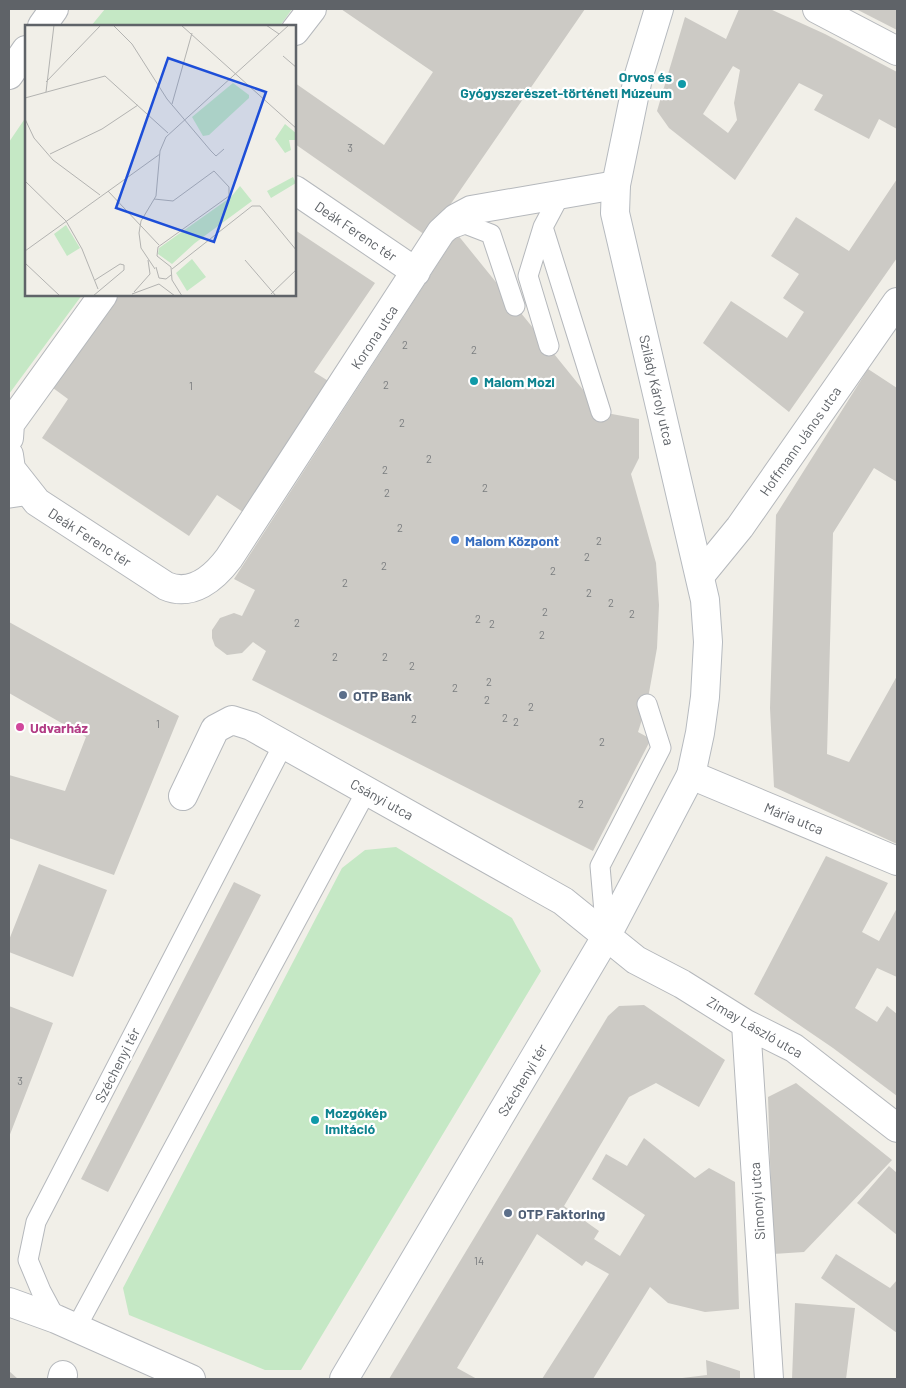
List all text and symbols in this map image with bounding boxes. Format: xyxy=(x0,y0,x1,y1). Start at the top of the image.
inset map xyxy=(25,25,296,296)
place label: Orvos és Gyógyszerészet-történeti Múzeum xyxy=(460,68,672,101)
marker: Orvos és Gyógyszerészet-történeti Múzeum xyxy=(676,78,688,90)
house number: 3 xyxy=(347,141,353,154)
street label: Deák Ferenc tér xyxy=(312,197,400,265)
street label: Korona utca xyxy=(347,302,401,372)
street label: Szilády Károly utca xyxy=(636,333,678,447)
house number: 2 xyxy=(402,338,408,351)
house number: 2 xyxy=(471,343,477,356)
place label: Malom Mozi xyxy=(484,373,555,390)
marker: Malom Mozi xyxy=(468,375,480,387)
house number: 2 xyxy=(383,378,389,391)
house number: 1 xyxy=(189,379,193,392)
street label: Hoffmann János utca xyxy=(756,383,844,499)
house number: 2 xyxy=(399,416,405,429)
house number: 2 xyxy=(426,452,432,465)
house number: 2 xyxy=(382,463,388,476)
house number: 2 xyxy=(482,481,488,494)
house number: 2 xyxy=(384,486,390,499)
street label: Deák Ferenc tér xyxy=(45,504,135,570)
house number: 2 xyxy=(397,521,403,534)
place label: Malom Központ xyxy=(465,532,559,549)
marker: Malom Központ xyxy=(449,534,461,546)
house number: 2 xyxy=(596,534,602,547)
house number: 2 xyxy=(584,550,590,563)
house number: 2 xyxy=(381,559,387,572)
house number: 2 xyxy=(550,564,556,577)
house number: 2 xyxy=(342,576,348,589)
house number: 2 xyxy=(586,586,592,599)
house number: 2 xyxy=(608,596,614,609)
house number: 2 xyxy=(542,605,548,618)
house number: 2 xyxy=(629,607,635,620)
house number: 2 xyxy=(475,612,481,625)
house number: 2 xyxy=(294,616,300,629)
house number: 2 xyxy=(489,617,495,630)
house number: 2 xyxy=(539,628,545,641)
house number: 2 xyxy=(332,650,338,663)
house number: 2 xyxy=(382,650,388,663)
house number: 2 xyxy=(409,659,415,672)
house number: 2 xyxy=(486,675,492,688)
house number: 2 xyxy=(452,681,458,694)
place label: OTP Bank xyxy=(353,687,413,704)
marker: OTP Bank xyxy=(337,689,349,701)
house number: 2 xyxy=(484,693,490,706)
house number: 2 xyxy=(528,700,534,713)
house number: 2 xyxy=(502,711,508,724)
house number: 2 xyxy=(411,712,417,725)
house number: 2 xyxy=(513,715,519,728)
house number: 1 xyxy=(156,717,160,730)
place label: Udvarház xyxy=(30,719,88,736)
marker: Udvarház xyxy=(14,721,26,733)
house number: 2 xyxy=(599,735,605,748)
street label: Csányi utca xyxy=(348,775,416,823)
house number: 2 xyxy=(578,797,584,810)
street label: Mária utca xyxy=(762,798,826,838)
street label: Zimay László utca xyxy=(704,993,806,1061)
street label: Széchenyi tér xyxy=(91,1025,143,1105)
street label: Széchenyi tér xyxy=(494,1041,550,1119)
house number: 3 xyxy=(17,1074,23,1087)
place label: Mozgókép imitáció xyxy=(325,1104,387,1137)
marker: Mozgókép imitáció xyxy=(309,1114,321,1126)
street label: Simonyi utca xyxy=(746,1162,768,1240)
place label: OTP Faktoring xyxy=(518,1205,606,1222)
marker: OTP Faktoring xyxy=(502,1207,514,1219)
house number: 14 xyxy=(474,1254,484,1267)

